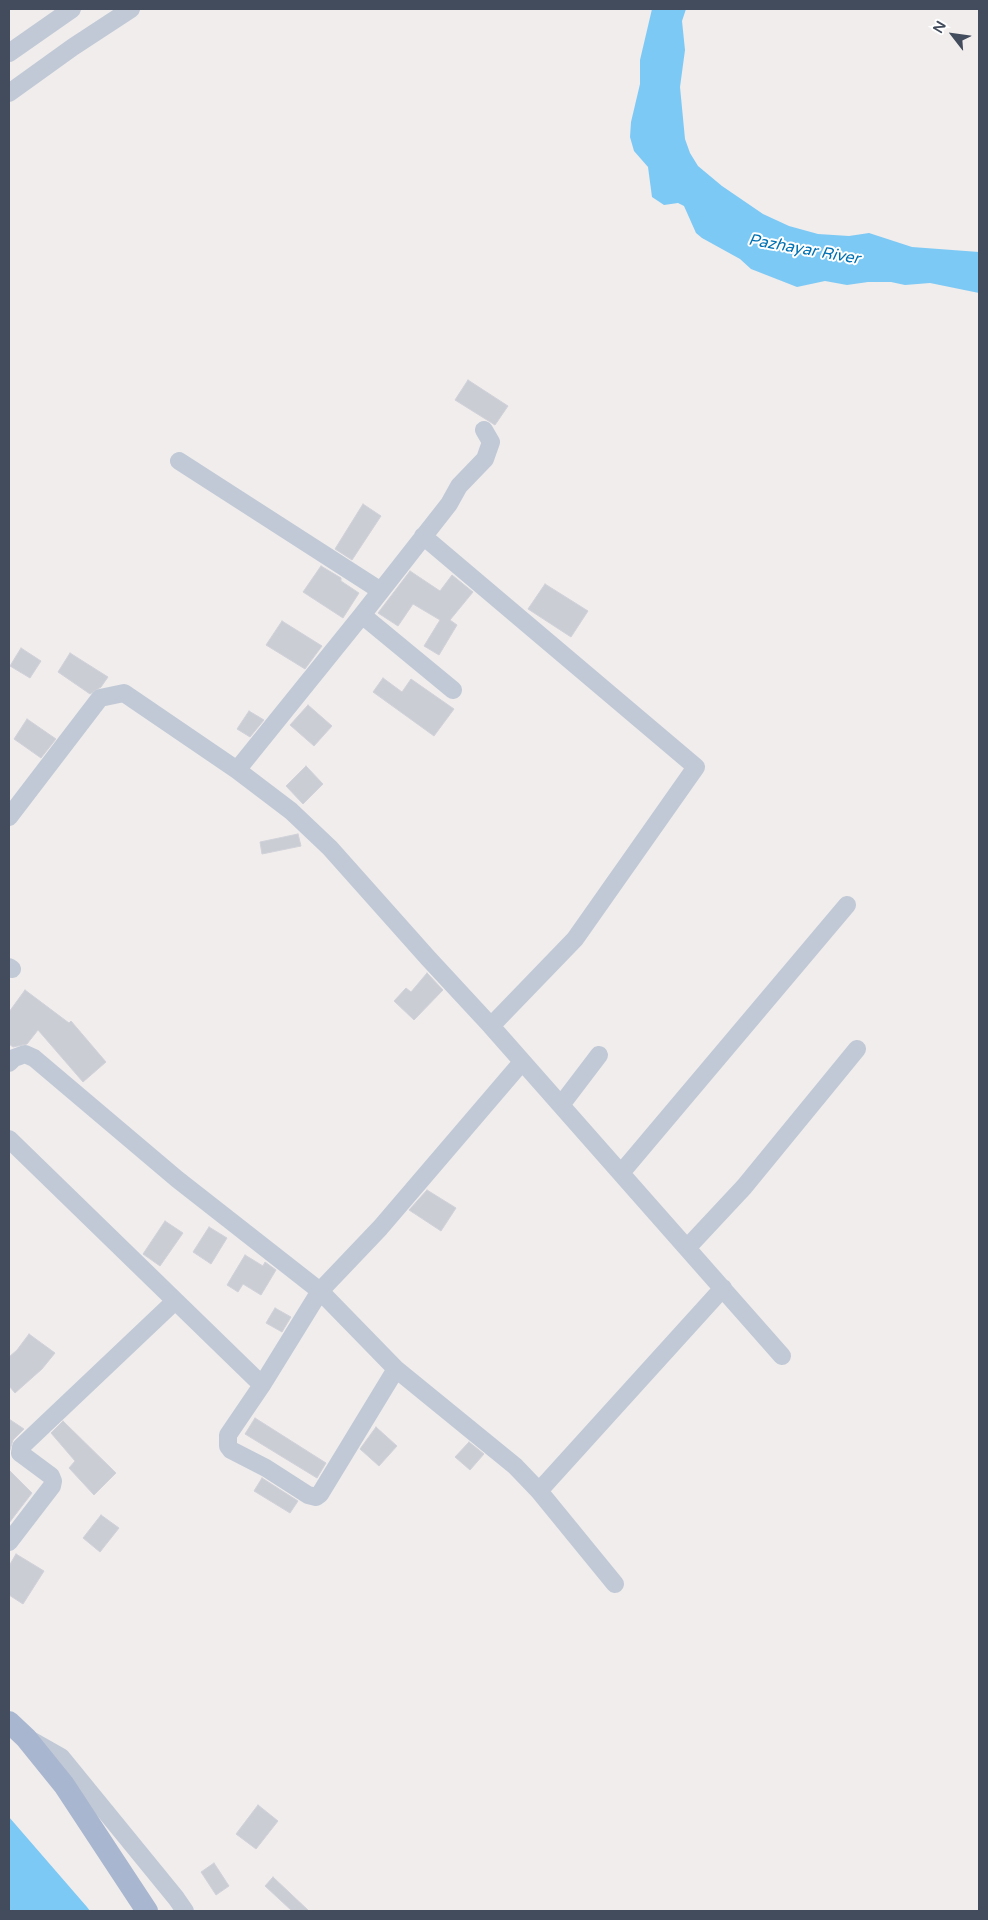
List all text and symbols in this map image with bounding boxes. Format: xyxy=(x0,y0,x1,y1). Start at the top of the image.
north arrow xyxy=(928,10,978,60)
text: N xyxy=(929,18,950,36)
water label: Pazhayar River xyxy=(747,231,861,269)

